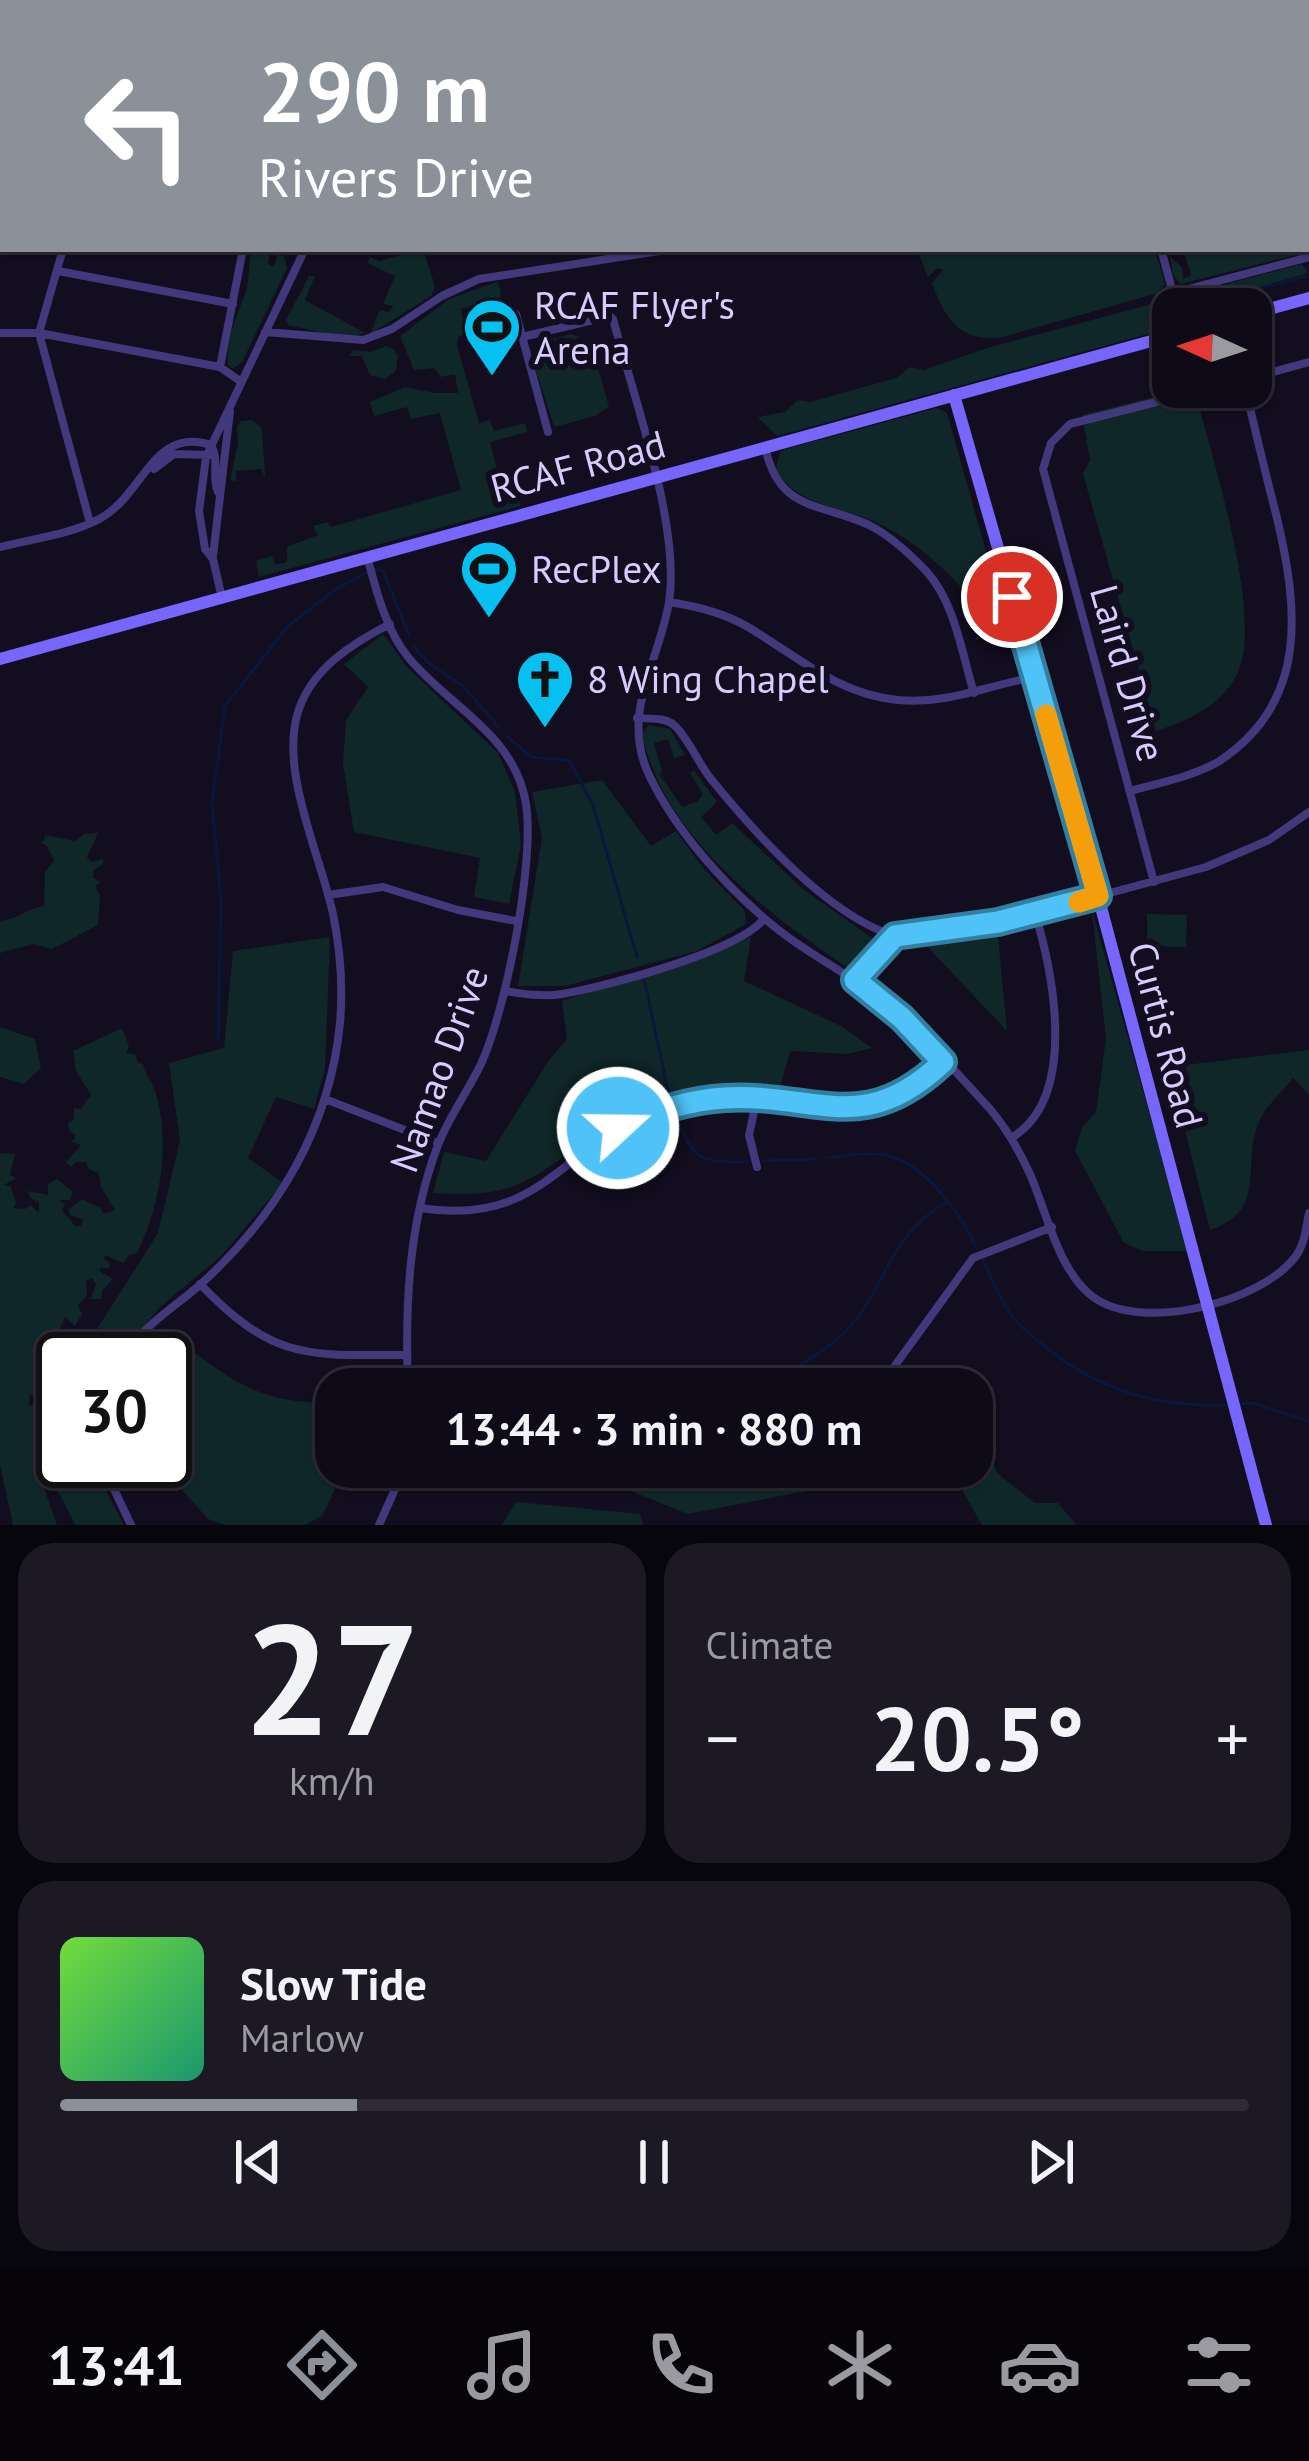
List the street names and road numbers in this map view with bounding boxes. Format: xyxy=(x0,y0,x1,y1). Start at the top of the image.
street label: RCAF Road xyxy=(485,418,671,513)
street label: Laird Drive xyxy=(1079,579,1178,767)
street label: Curtis Road xyxy=(1117,936,1216,1133)
street label: Namao Drive xyxy=(378,959,499,1179)

